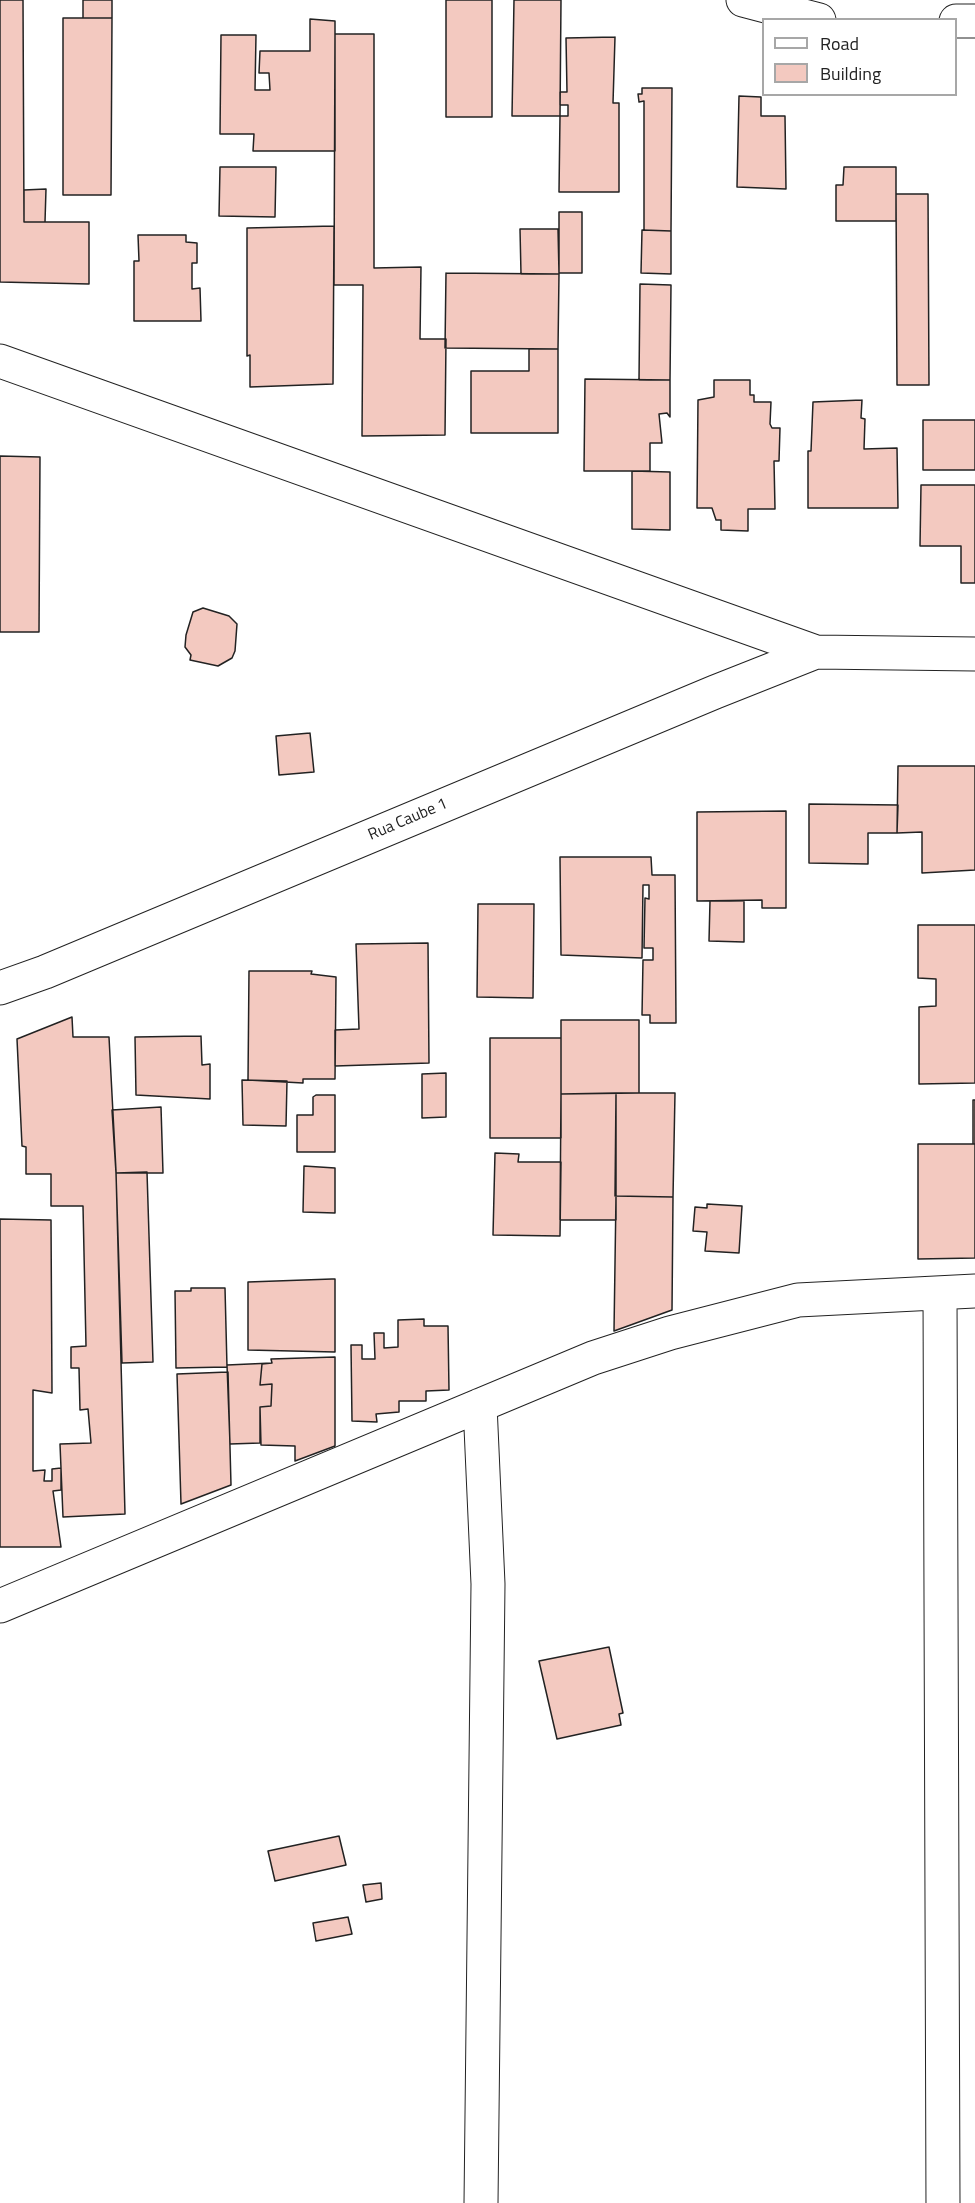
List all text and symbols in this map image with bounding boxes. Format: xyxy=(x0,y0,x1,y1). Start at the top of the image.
legend xyxy=(762,18,957,96)
text: Road xyxy=(820,30,859,57)
text: Building xyxy=(820,60,881,87)
street label: Rua Caube 1 xyxy=(366,795,450,845)

